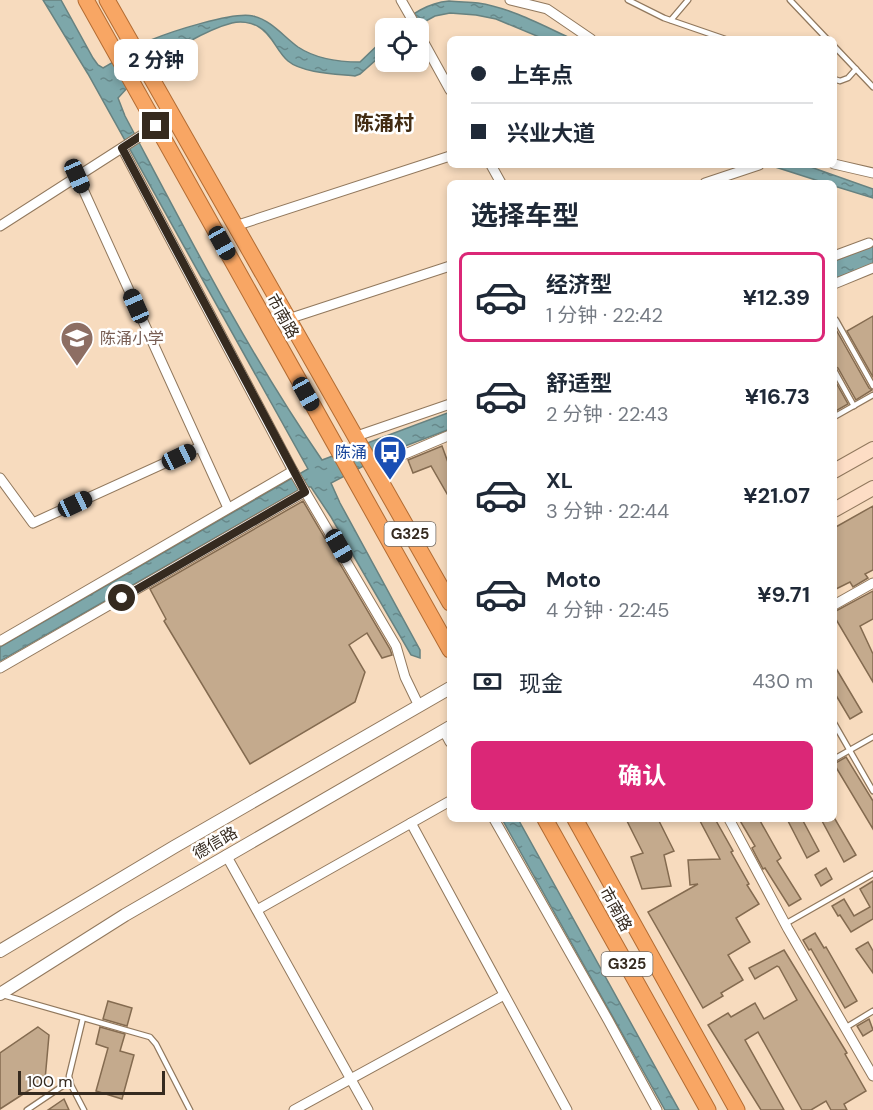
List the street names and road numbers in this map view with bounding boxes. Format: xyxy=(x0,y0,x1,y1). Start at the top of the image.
street label: 市南路 xyxy=(262,290,304,342)
road number: G325 xyxy=(384,522,436,546)
street label: 德信路 xyxy=(189,822,241,864)
street label: 市南路 xyxy=(595,883,637,935)
road number: G325 xyxy=(602,952,652,976)

